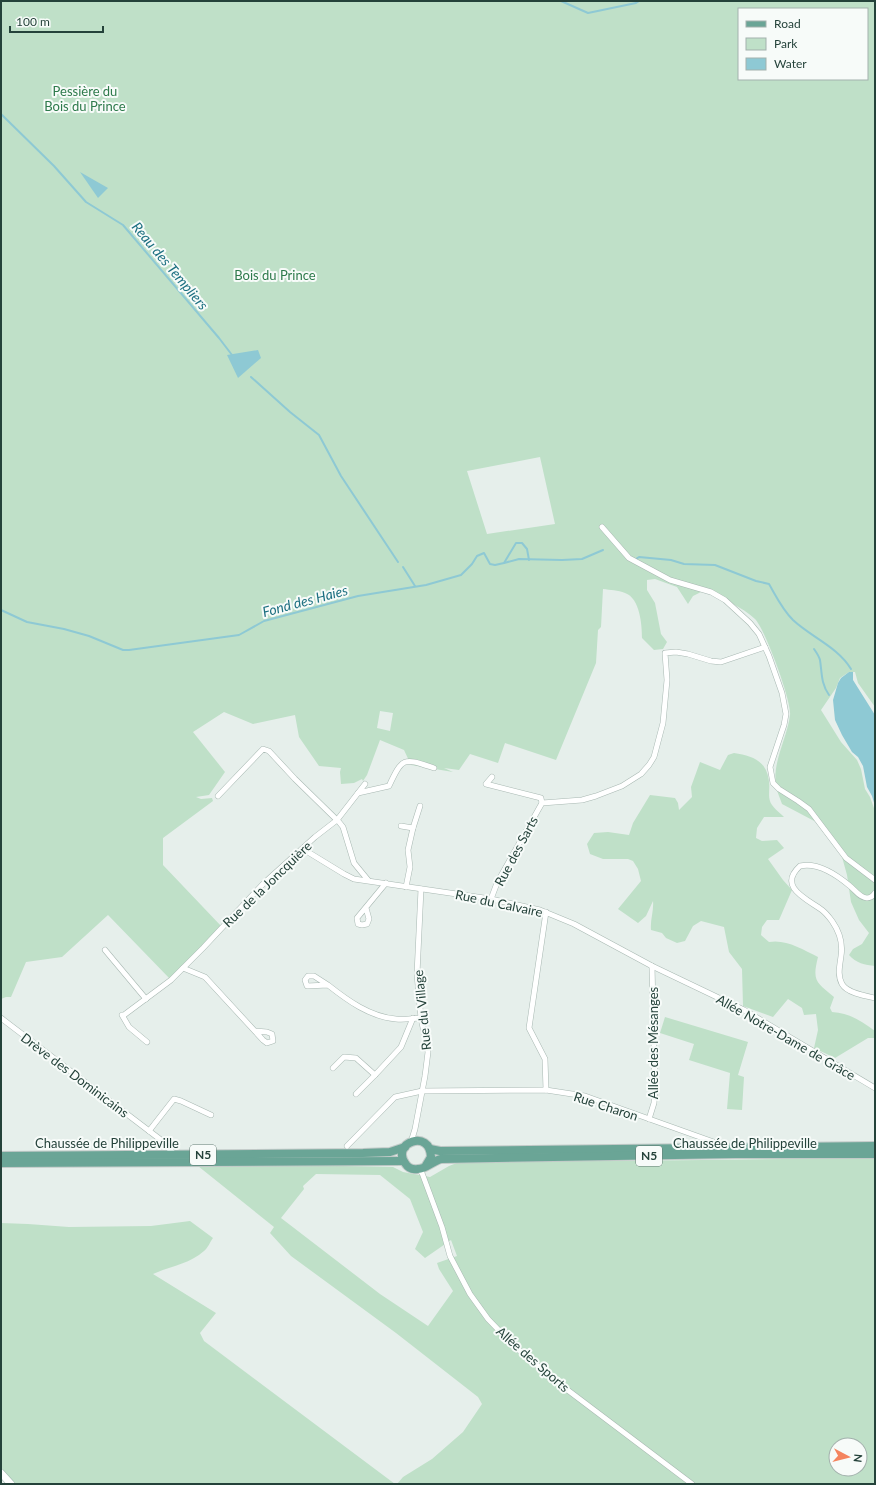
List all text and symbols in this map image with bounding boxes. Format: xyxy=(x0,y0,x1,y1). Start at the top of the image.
scale bar xyxy=(10,8,103,34)
legend xyxy=(738,8,868,80)
text: 100 m xyxy=(16,14,50,29)
text: Road xyxy=(774,16,801,31)
text: Park xyxy=(774,36,798,51)
text: Water xyxy=(774,56,807,71)
park label: Pessière du Bois du Prince xyxy=(44,83,126,114)
water label: Reau des Templiers xyxy=(129,218,212,313)
park label: Bois du Prince xyxy=(234,267,316,283)
water label: Fond des Haies xyxy=(260,581,350,620)
street label: Rue des Sarts xyxy=(491,813,541,889)
street label: Rue de la Joncquière xyxy=(219,837,315,930)
street label: Rue du Calvaire xyxy=(454,886,544,920)
street label: Rue du Village xyxy=(410,969,434,1051)
street label: Allée des Mésanges xyxy=(645,986,661,1099)
street label: Allée Notre-Dame de Grâce xyxy=(714,991,858,1083)
street label: Drève des Dominicains xyxy=(18,1029,132,1121)
street label: Rue Charon xyxy=(572,1088,640,1124)
street label: Chaussée de Philippeville xyxy=(35,1135,179,1151)
street label: Chaussée de Philippeville xyxy=(673,1135,817,1151)
road number: N5 xyxy=(190,1145,216,1165)
road number: N5 xyxy=(636,1146,662,1166)
street label: Allée des Sports xyxy=(493,1323,573,1395)
north arrow xyxy=(828,1437,868,1477)
text: N xyxy=(851,1453,865,1463)

